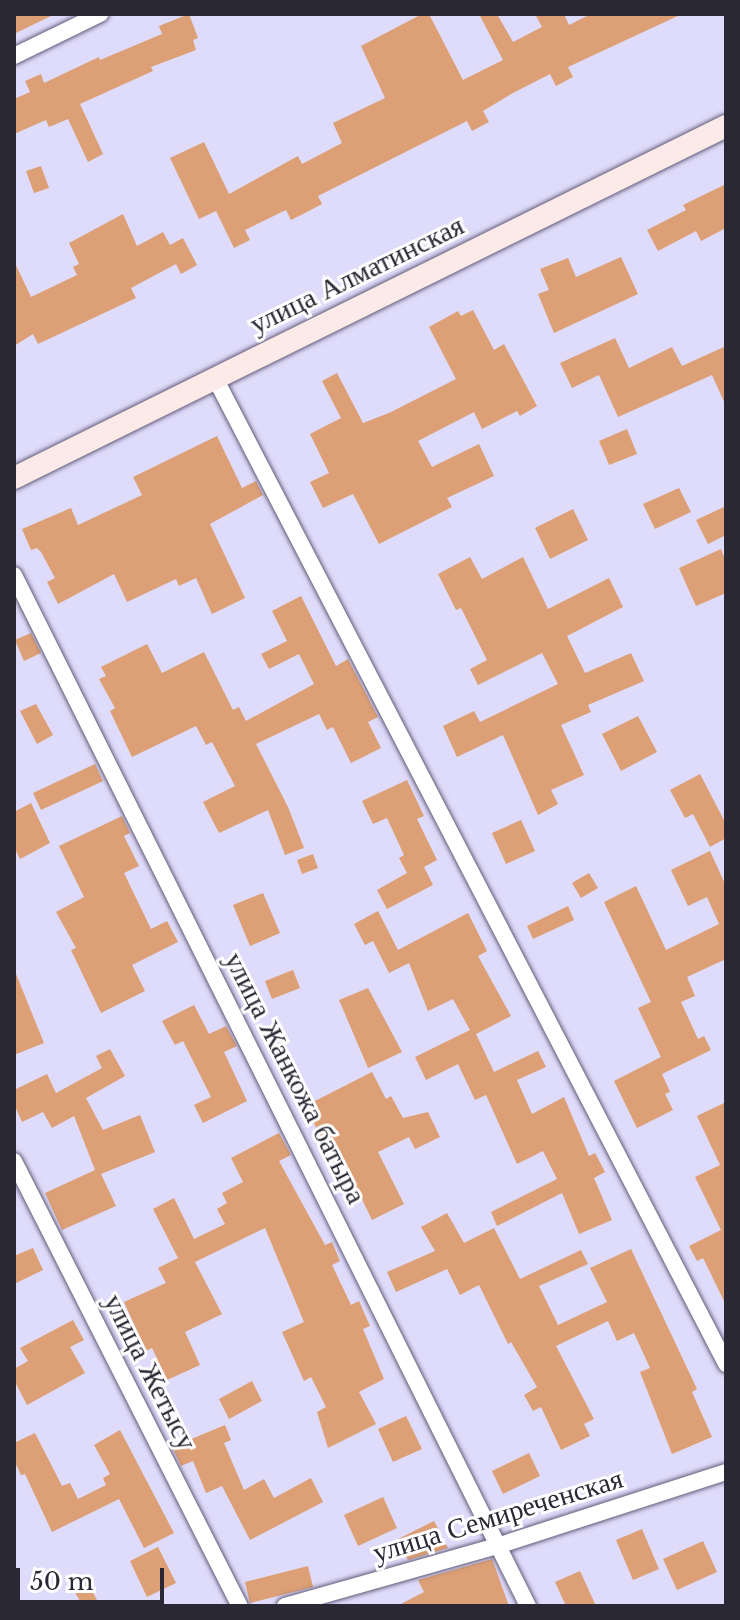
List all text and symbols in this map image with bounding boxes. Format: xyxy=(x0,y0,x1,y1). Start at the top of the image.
street label: улица Алматинская xyxy=(245,209,469,341)
street label: улица Жанкожа батыра xyxy=(217,947,373,1209)
street label: улица Жетысу xyxy=(96,1288,204,1456)
street label: улица Семиреченская xyxy=(369,1462,627,1570)
scale bar xyxy=(20,1552,168,1602)
text: 50 m xyxy=(30,1567,93,1596)

